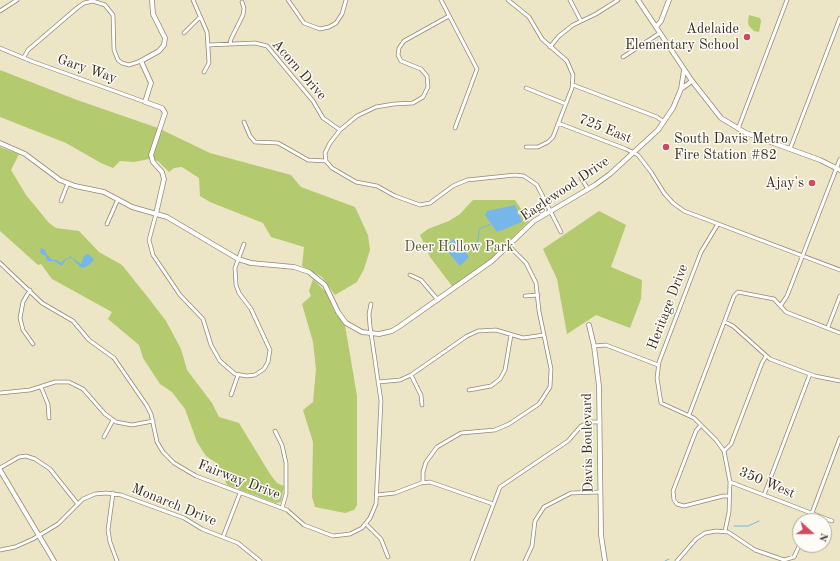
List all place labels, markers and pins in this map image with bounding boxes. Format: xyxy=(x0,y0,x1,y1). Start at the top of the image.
place label: Adelaide Elementary School xyxy=(625,21,739,54)
marker: Adelaide Elementary School xyxy=(742,32,752,42)
place label: South Davis Metro Fire Station #82 xyxy=(674,131,788,164)
marker: South Davis Metro Fire Station #82 xyxy=(661,142,671,152)
place label: Ajay's xyxy=(765,175,804,191)
marker: Ajay's xyxy=(807,178,817,188)

